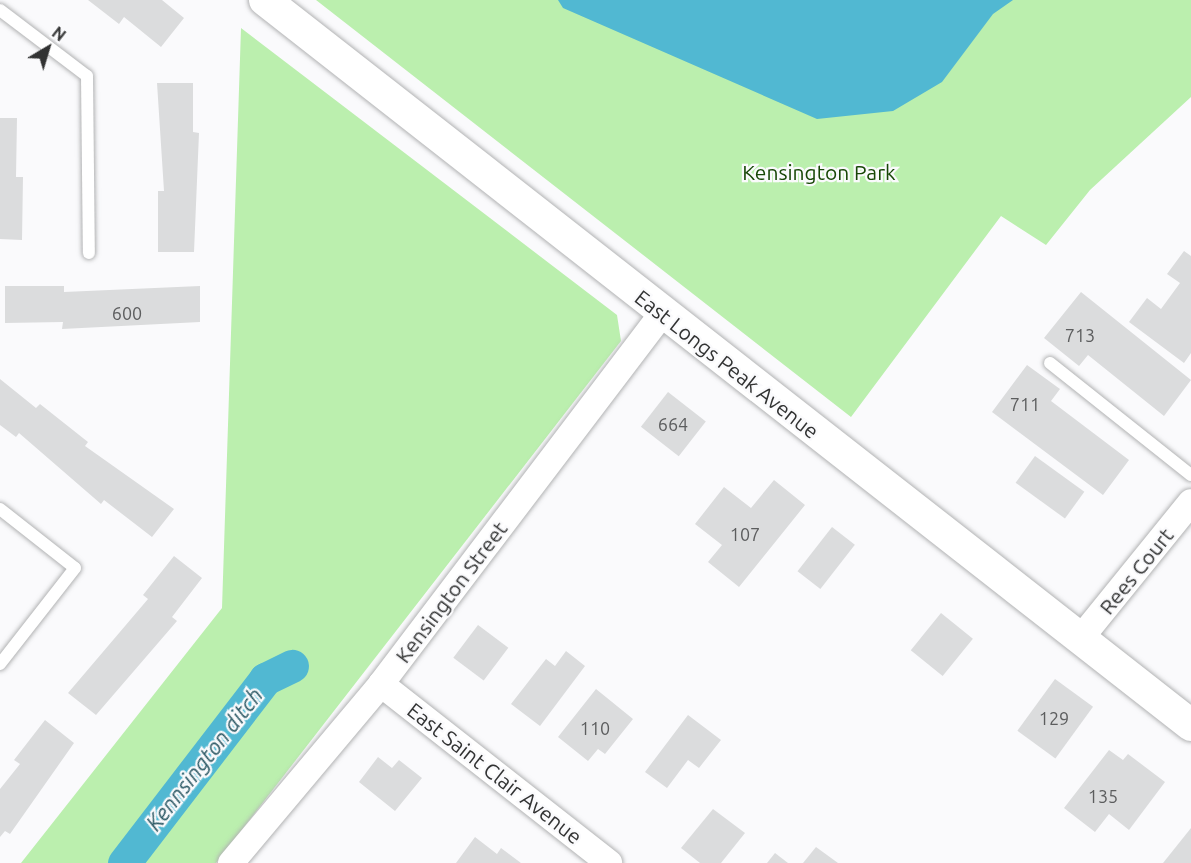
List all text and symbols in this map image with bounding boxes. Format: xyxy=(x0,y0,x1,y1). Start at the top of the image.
north arrow xyxy=(18,18,78,78)
text: N xyxy=(49,23,69,45)
park label: Kensington Park xyxy=(742,159,896,185)
street label: East Longs Peak Avenue xyxy=(630,284,824,444)
house number: 600 xyxy=(112,302,142,324)
house number: 713 xyxy=(1065,324,1095,346)
house number: 711 xyxy=(1010,393,1040,415)
house number: 664 xyxy=(658,413,688,435)
street label: Kensington Street xyxy=(390,516,512,668)
house number: 107 xyxy=(730,523,760,545)
street label: Rees Court xyxy=(1094,523,1178,619)
water label: Kennsington ditch xyxy=(140,682,268,836)
street label: East Saint Clair Avenue xyxy=(403,697,587,849)
house number: 129 xyxy=(1039,707,1069,729)
house number: 110 xyxy=(580,717,610,739)
house number: 135 xyxy=(1088,785,1118,807)

